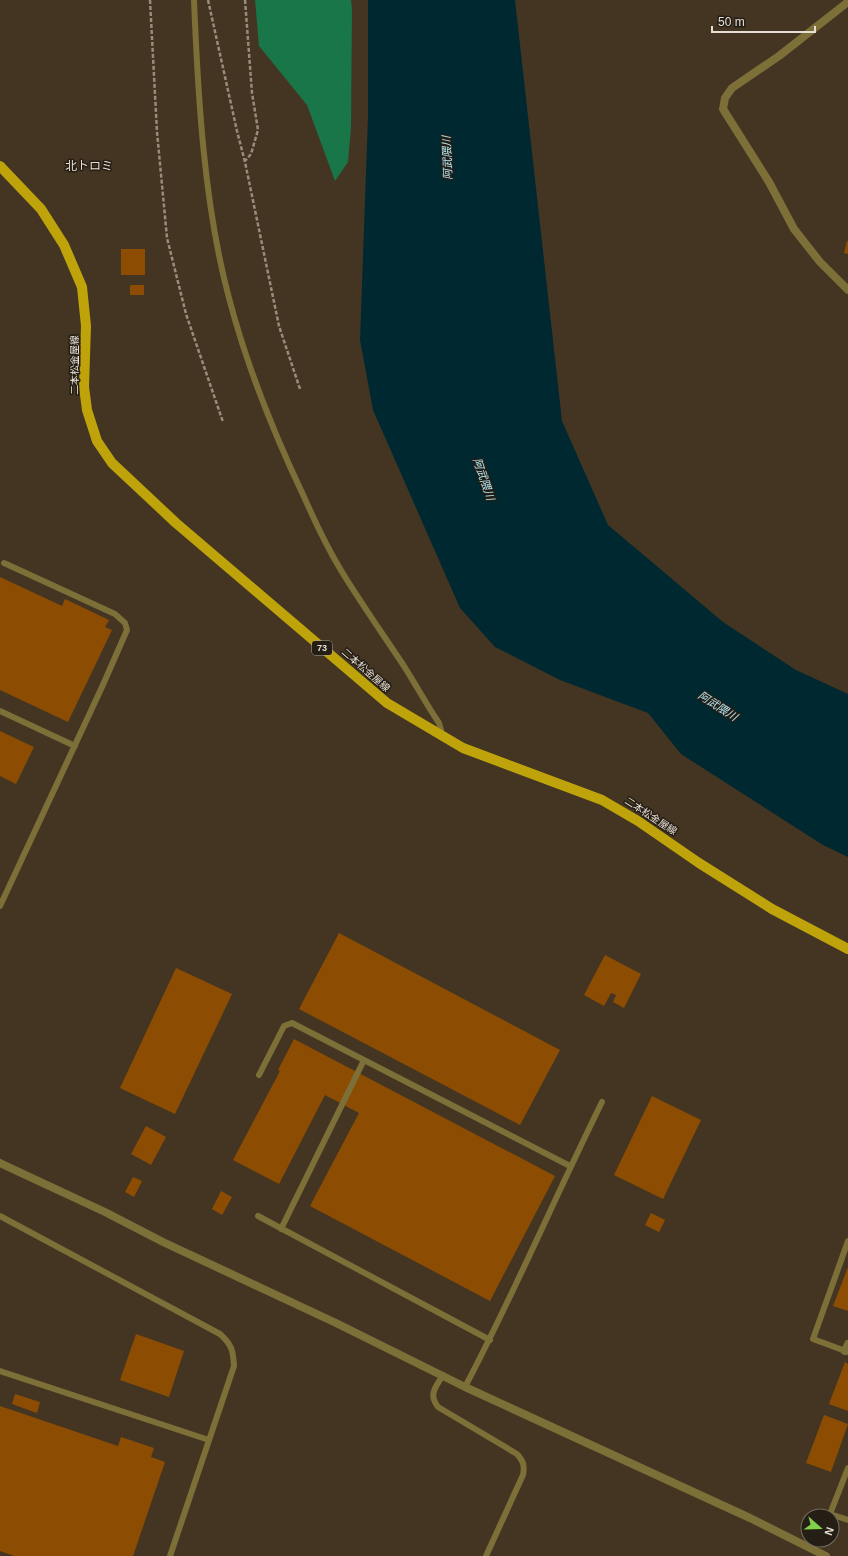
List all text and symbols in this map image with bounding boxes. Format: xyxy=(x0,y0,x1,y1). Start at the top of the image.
scale bar xyxy=(712,8,815,34)
text: 50 m xyxy=(718,15,745,29)
water label: 阿武隈川 xyxy=(440,135,454,180)
district label: 北トロミ xyxy=(65,159,113,173)
street label: 二本松金屋線 xyxy=(69,335,80,395)
water label: 阿武隈川 xyxy=(471,456,497,503)
road number: 73 xyxy=(312,641,332,655)
street label: 二本松金屋線 xyxy=(340,646,392,694)
water label: 阿武隈川 xyxy=(696,689,741,724)
street label: 二本松金屋線 xyxy=(623,795,679,837)
north arrow xyxy=(800,1508,840,1548)
text: N xyxy=(822,1526,836,1537)

